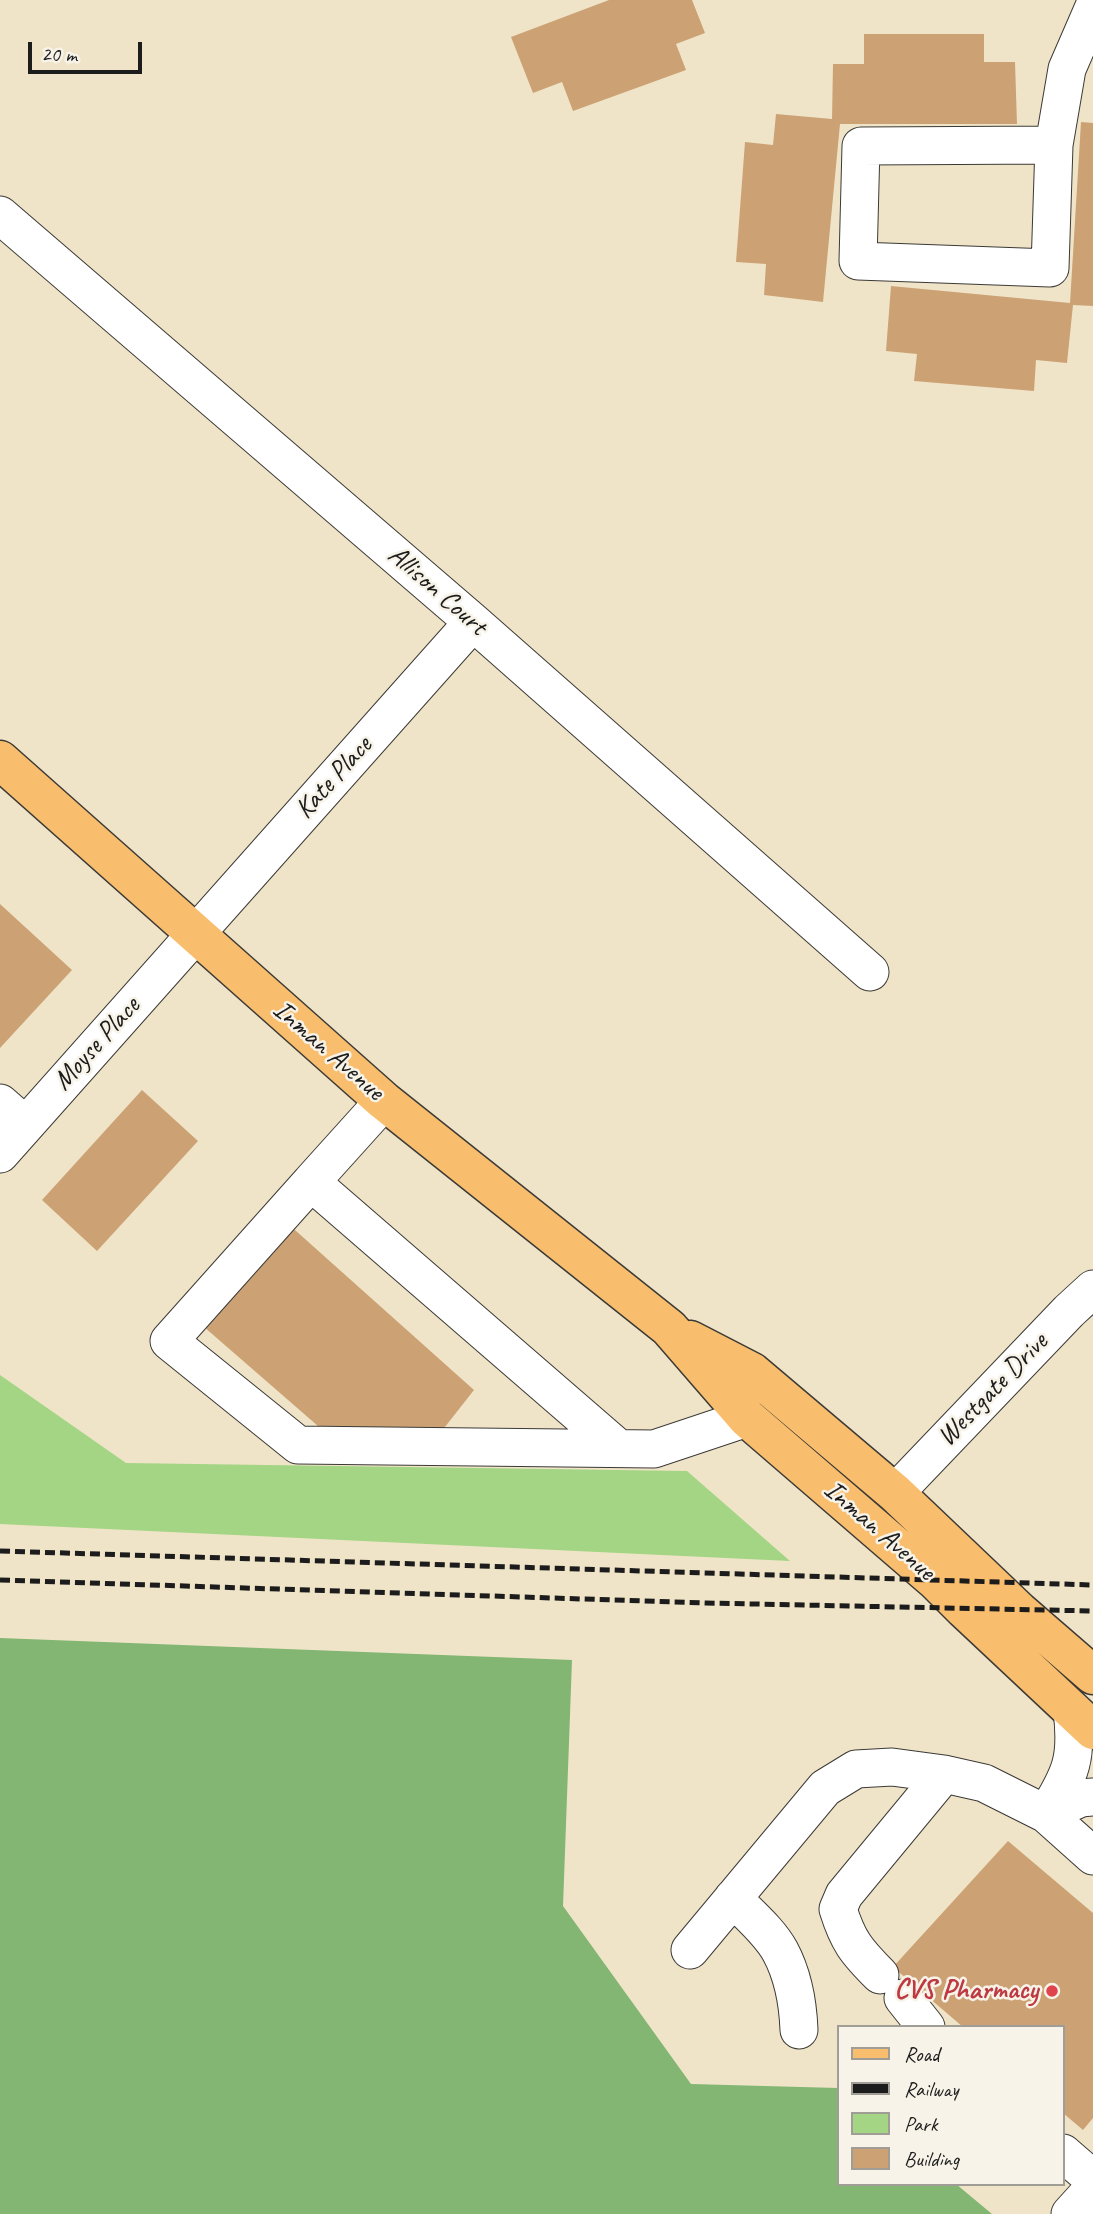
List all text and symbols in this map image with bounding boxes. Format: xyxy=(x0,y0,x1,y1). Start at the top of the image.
scale bar xyxy=(32,28,145,72)
text: 20 m xyxy=(41,41,77,67)
street label: Allison Court xyxy=(381,539,493,643)
street label: Kate Place xyxy=(288,730,380,826)
street label: Moyse Place xyxy=(46,990,148,1098)
street label: Inman Avenue xyxy=(265,994,391,1108)
street label: Westgate Drive xyxy=(931,1326,1055,1454)
street label: Inman Avenue xyxy=(816,1474,942,1588)
place label: CVS Pharmacy xyxy=(894,1974,1038,2008)
marker: CVS Pharmacy xyxy=(1044,1983,1060,1999)
legend xyxy=(838,2025,1065,2186)
text: Road xyxy=(904,2041,939,2067)
text: Railway xyxy=(904,2076,958,2102)
text: Park xyxy=(904,2111,937,2137)
text: Building xyxy=(904,2146,959,2172)

